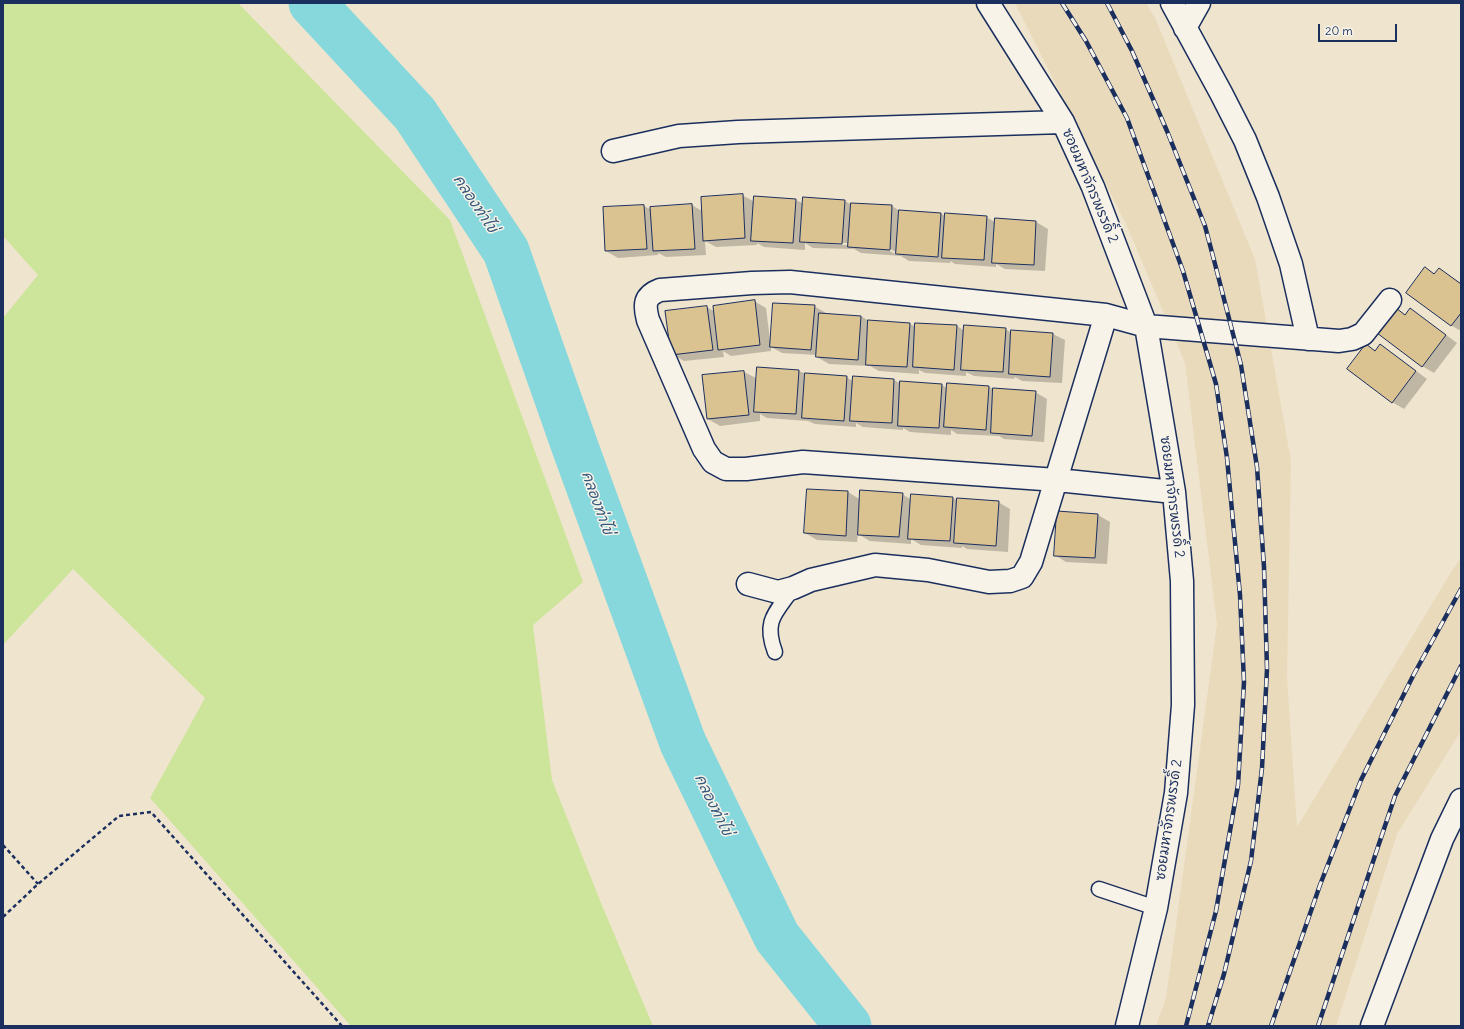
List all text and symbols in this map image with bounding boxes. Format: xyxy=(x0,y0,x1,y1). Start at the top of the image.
scale bar xyxy=(1320,16,1399,42)
text: 20 m xyxy=(1325,23,1353,38)
street label: ซอยมหาจักรพรรดิ์ 2 xyxy=(1058,126,1122,246)
water label: คลองท่าไข่ xyxy=(449,172,501,236)
street label: ซอยมหาจักรพรรดิ์ 2 xyxy=(1156,435,1188,559)
water label: คลองท่าไข่ xyxy=(577,469,617,537)
street label: ซอยมหาจักรพรรดิ์ 2 xyxy=(1152,758,1186,882)
water label: คลองท่าไข่ xyxy=(690,771,736,839)

